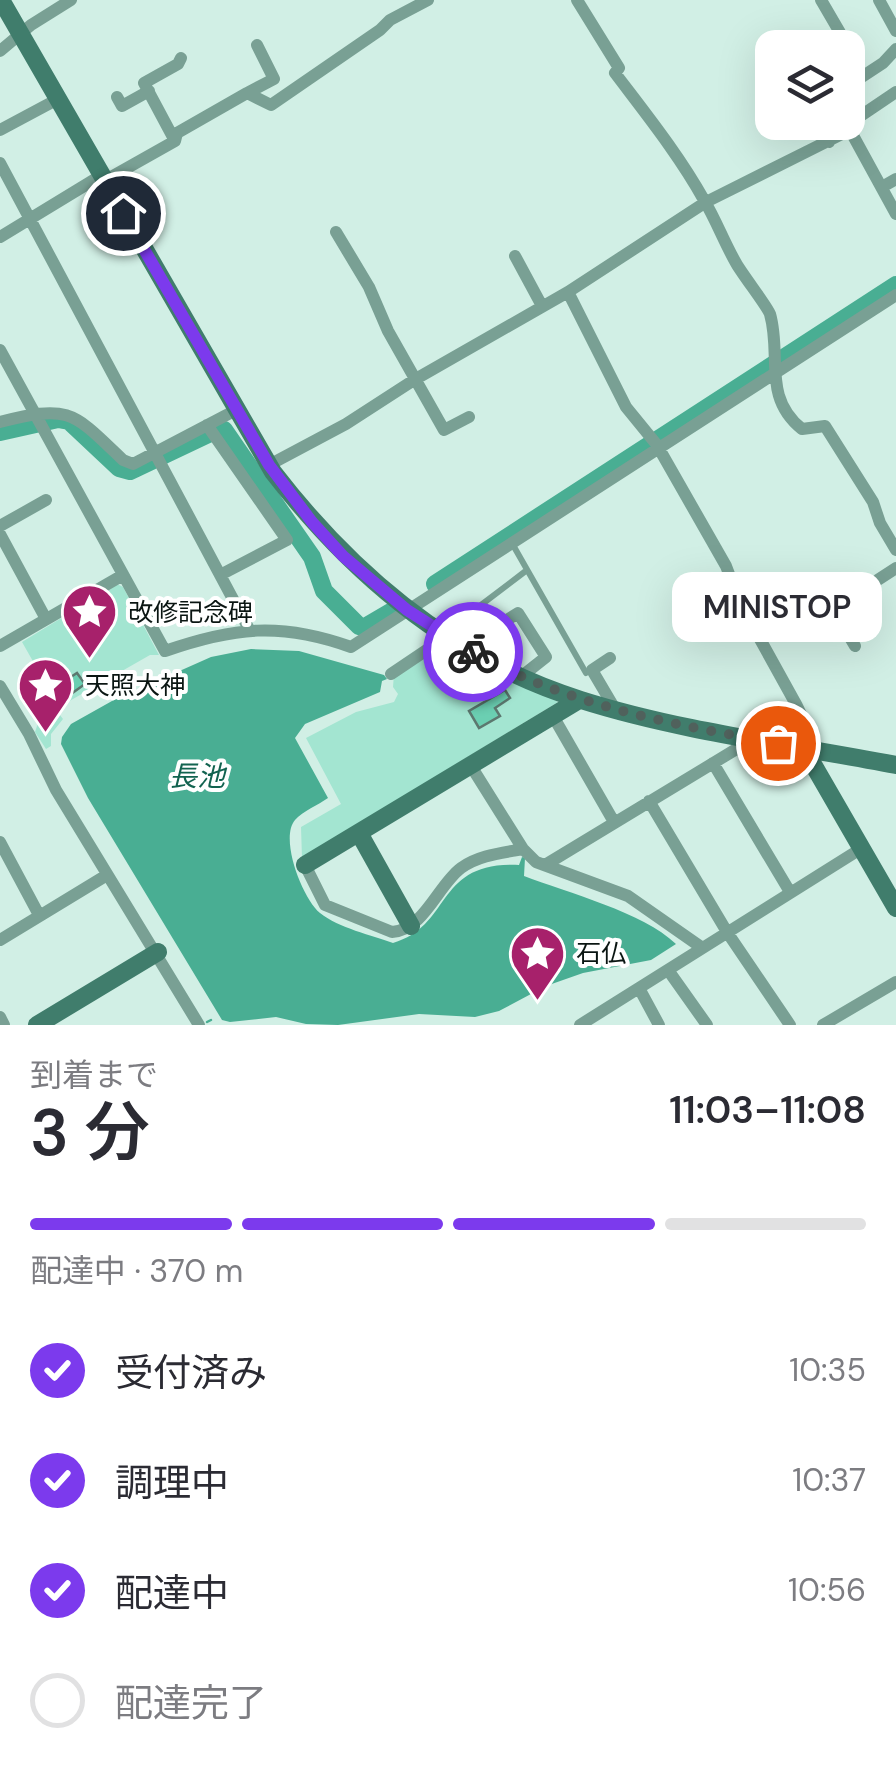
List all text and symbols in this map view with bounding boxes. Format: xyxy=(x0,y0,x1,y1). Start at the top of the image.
map controls xyxy=(755,30,865,140)
button: layers xyxy=(755,30,865,140)
pin xyxy=(81,171,166,256)
icon: home xyxy=(96,186,151,241)
callout: MINISTOP xyxy=(673,573,883,643)
place icon: 改修記念碑 xyxy=(59,582,119,661)
text: MINISTOP xyxy=(703,586,851,628)
place label: 改修記念碑 xyxy=(128,596,253,629)
courier xyxy=(423,602,523,702)
icon: bike xyxy=(446,625,501,680)
place icon: 天照大神 xyxy=(16,655,76,734)
place label: 天照大神 xyxy=(85,669,185,702)
pin xyxy=(736,701,821,786)
icon: bag xyxy=(751,716,806,771)
water label: 長池 xyxy=(169,758,228,795)
place icon: 石仏 xyxy=(507,923,567,1002)
place label: 石仏 xyxy=(576,937,626,970)
text: 到着まで xyxy=(30,1054,158,1096)
text: 11:03–11:08 xyxy=(669,1085,866,1135)
text: 3 分 xyxy=(30,1091,150,1175)
text: 配達中 · 370 m xyxy=(30,1250,243,1292)
icon: check xyxy=(30,1343,85,1398)
text: 受付済み xyxy=(115,1348,267,1398)
text: 10:35 xyxy=(789,1349,866,1391)
icon: check xyxy=(30,1453,85,1508)
text: 調理中 xyxy=(115,1458,229,1508)
text: 10:37 xyxy=(792,1459,866,1501)
icon: check xyxy=(30,1563,85,1618)
text: 配達中 xyxy=(115,1568,229,1618)
text: 10:56 xyxy=(788,1569,866,1611)
text: 配達完了 xyxy=(115,1678,267,1728)

